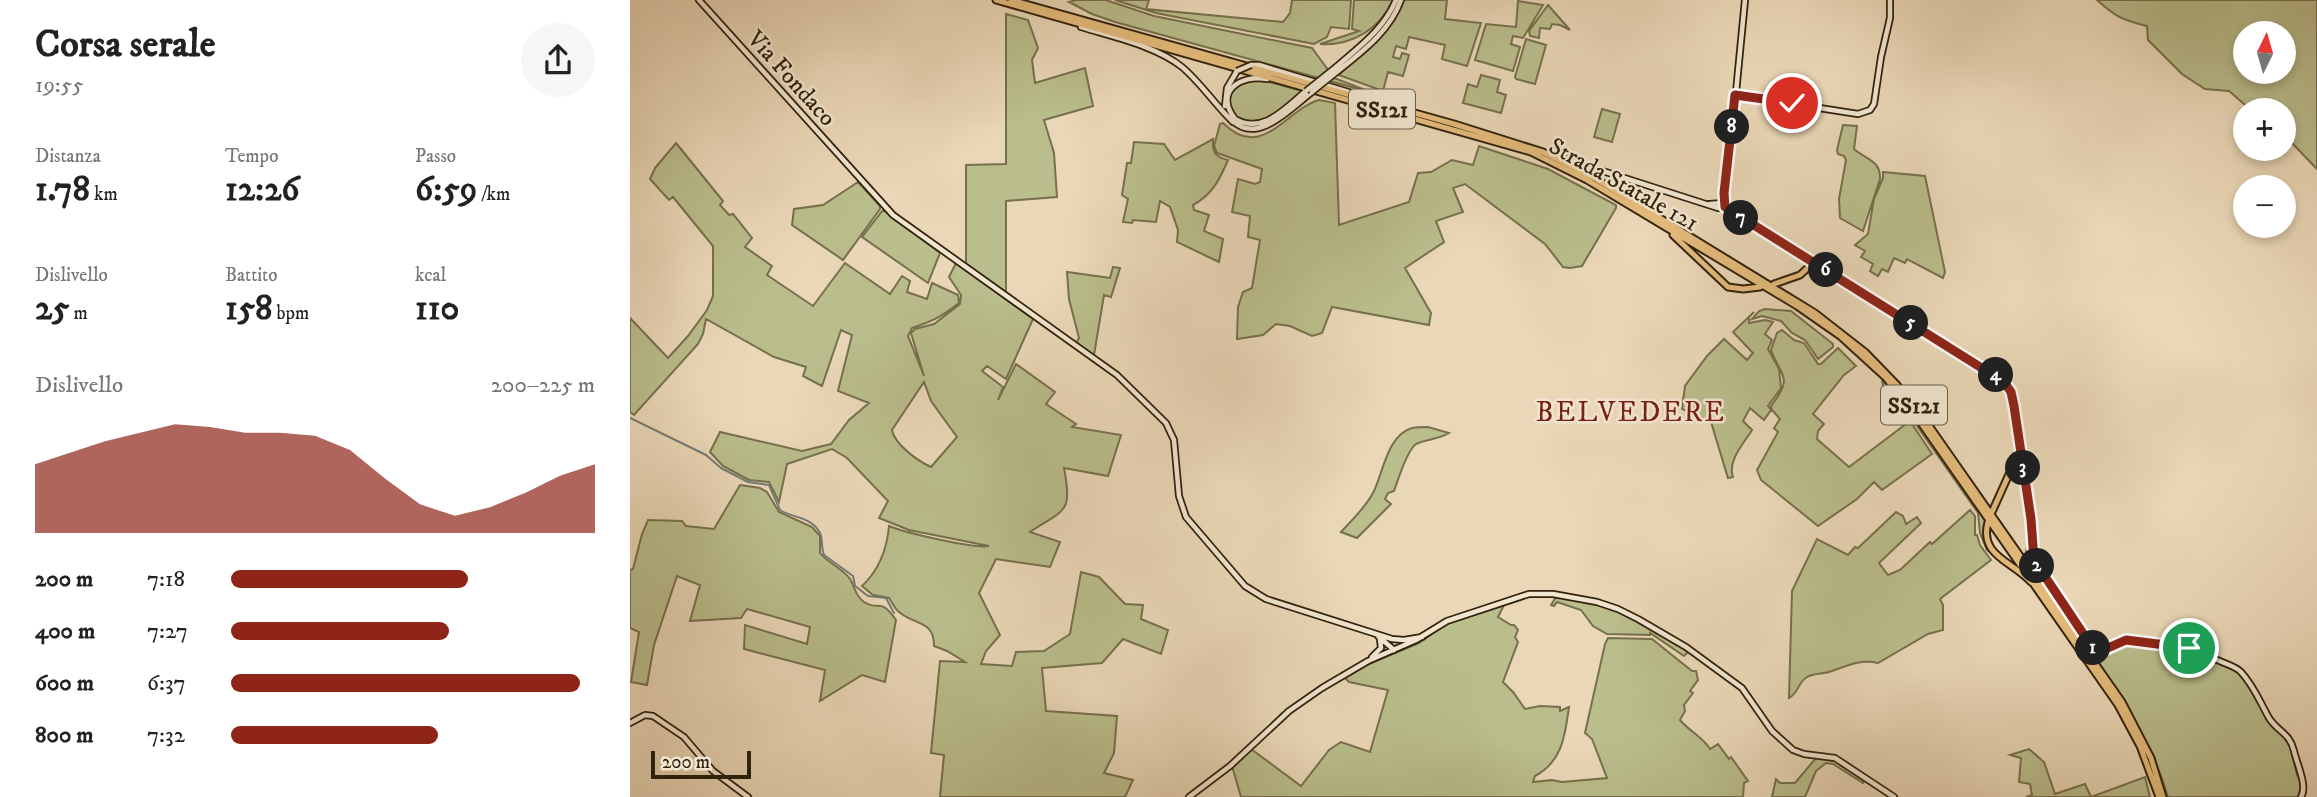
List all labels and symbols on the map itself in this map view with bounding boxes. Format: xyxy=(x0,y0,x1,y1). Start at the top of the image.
north arrow xyxy=(2233,21,2296,84)
street label: Via Fondaco xyxy=(740,24,842,133)
pin xyxy=(1762,73,1822,133)
road number: SS121 xyxy=(1349,90,1415,128)
pin: 8 xyxy=(1714,110,1750,144)
street label: Strada Statale 121 xyxy=(1543,131,1704,238)
pin: 7 xyxy=(1724,200,1758,235)
pin: 6 xyxy=(1808,252,1844,288)
pin: 5 xyxy=(1894,306,1928,340)
pin: 4 xyxy=(1978,358,2014,392)
road number: SS121 xyxy=(1881,386,1947,424)
district label: BELVEDERE xyxy=(1536,395,1726,430)
pin: 3 xyxy=(2006,450,2040,486)
pin: 2 xyxy=(2020,548,2054,584)
pin xyxy=(2159,618,2219,678)
pin: 1 xyxy=(2076,630,2110,666)
scale bar xyxy=(651,748,751,780)

